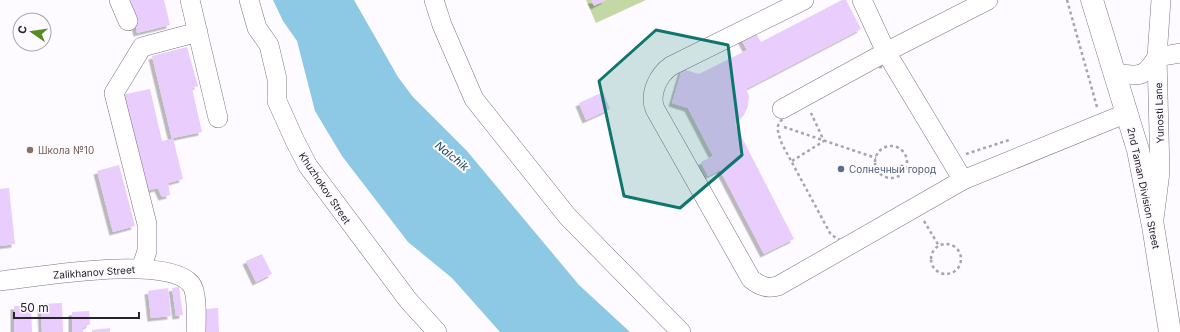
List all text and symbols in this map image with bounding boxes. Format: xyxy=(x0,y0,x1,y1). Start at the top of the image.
north arrow xyxy=(12,12,52,52)
text: С xyxy=(15,24,30,35)
street label: Yunosti Lane xyxy=(1152,82,1166,144)
street label: 2nd Taman Division Street xyxy=(1125,126,1163,250)
water label: Nalchik xyxy=(432,138,472,174)
place label: Школа №10 xyxy=(38,144,94,156)
marker: Школа №10 xyxy=(25,145,35,155)
street label: Khuzhokov Street xyxy=(297,150,354,227)
place label: Солнечный город xyxy=(849,163,936,175)
marker: Солнечный город xyxy=(836,164,846,174)
street label: Zalikhanov Street xyxy=(53,263,136,281)
scale bar xyxy=(14,294,139,320)
text: 50 m xyxy=(20,300,49,315)

